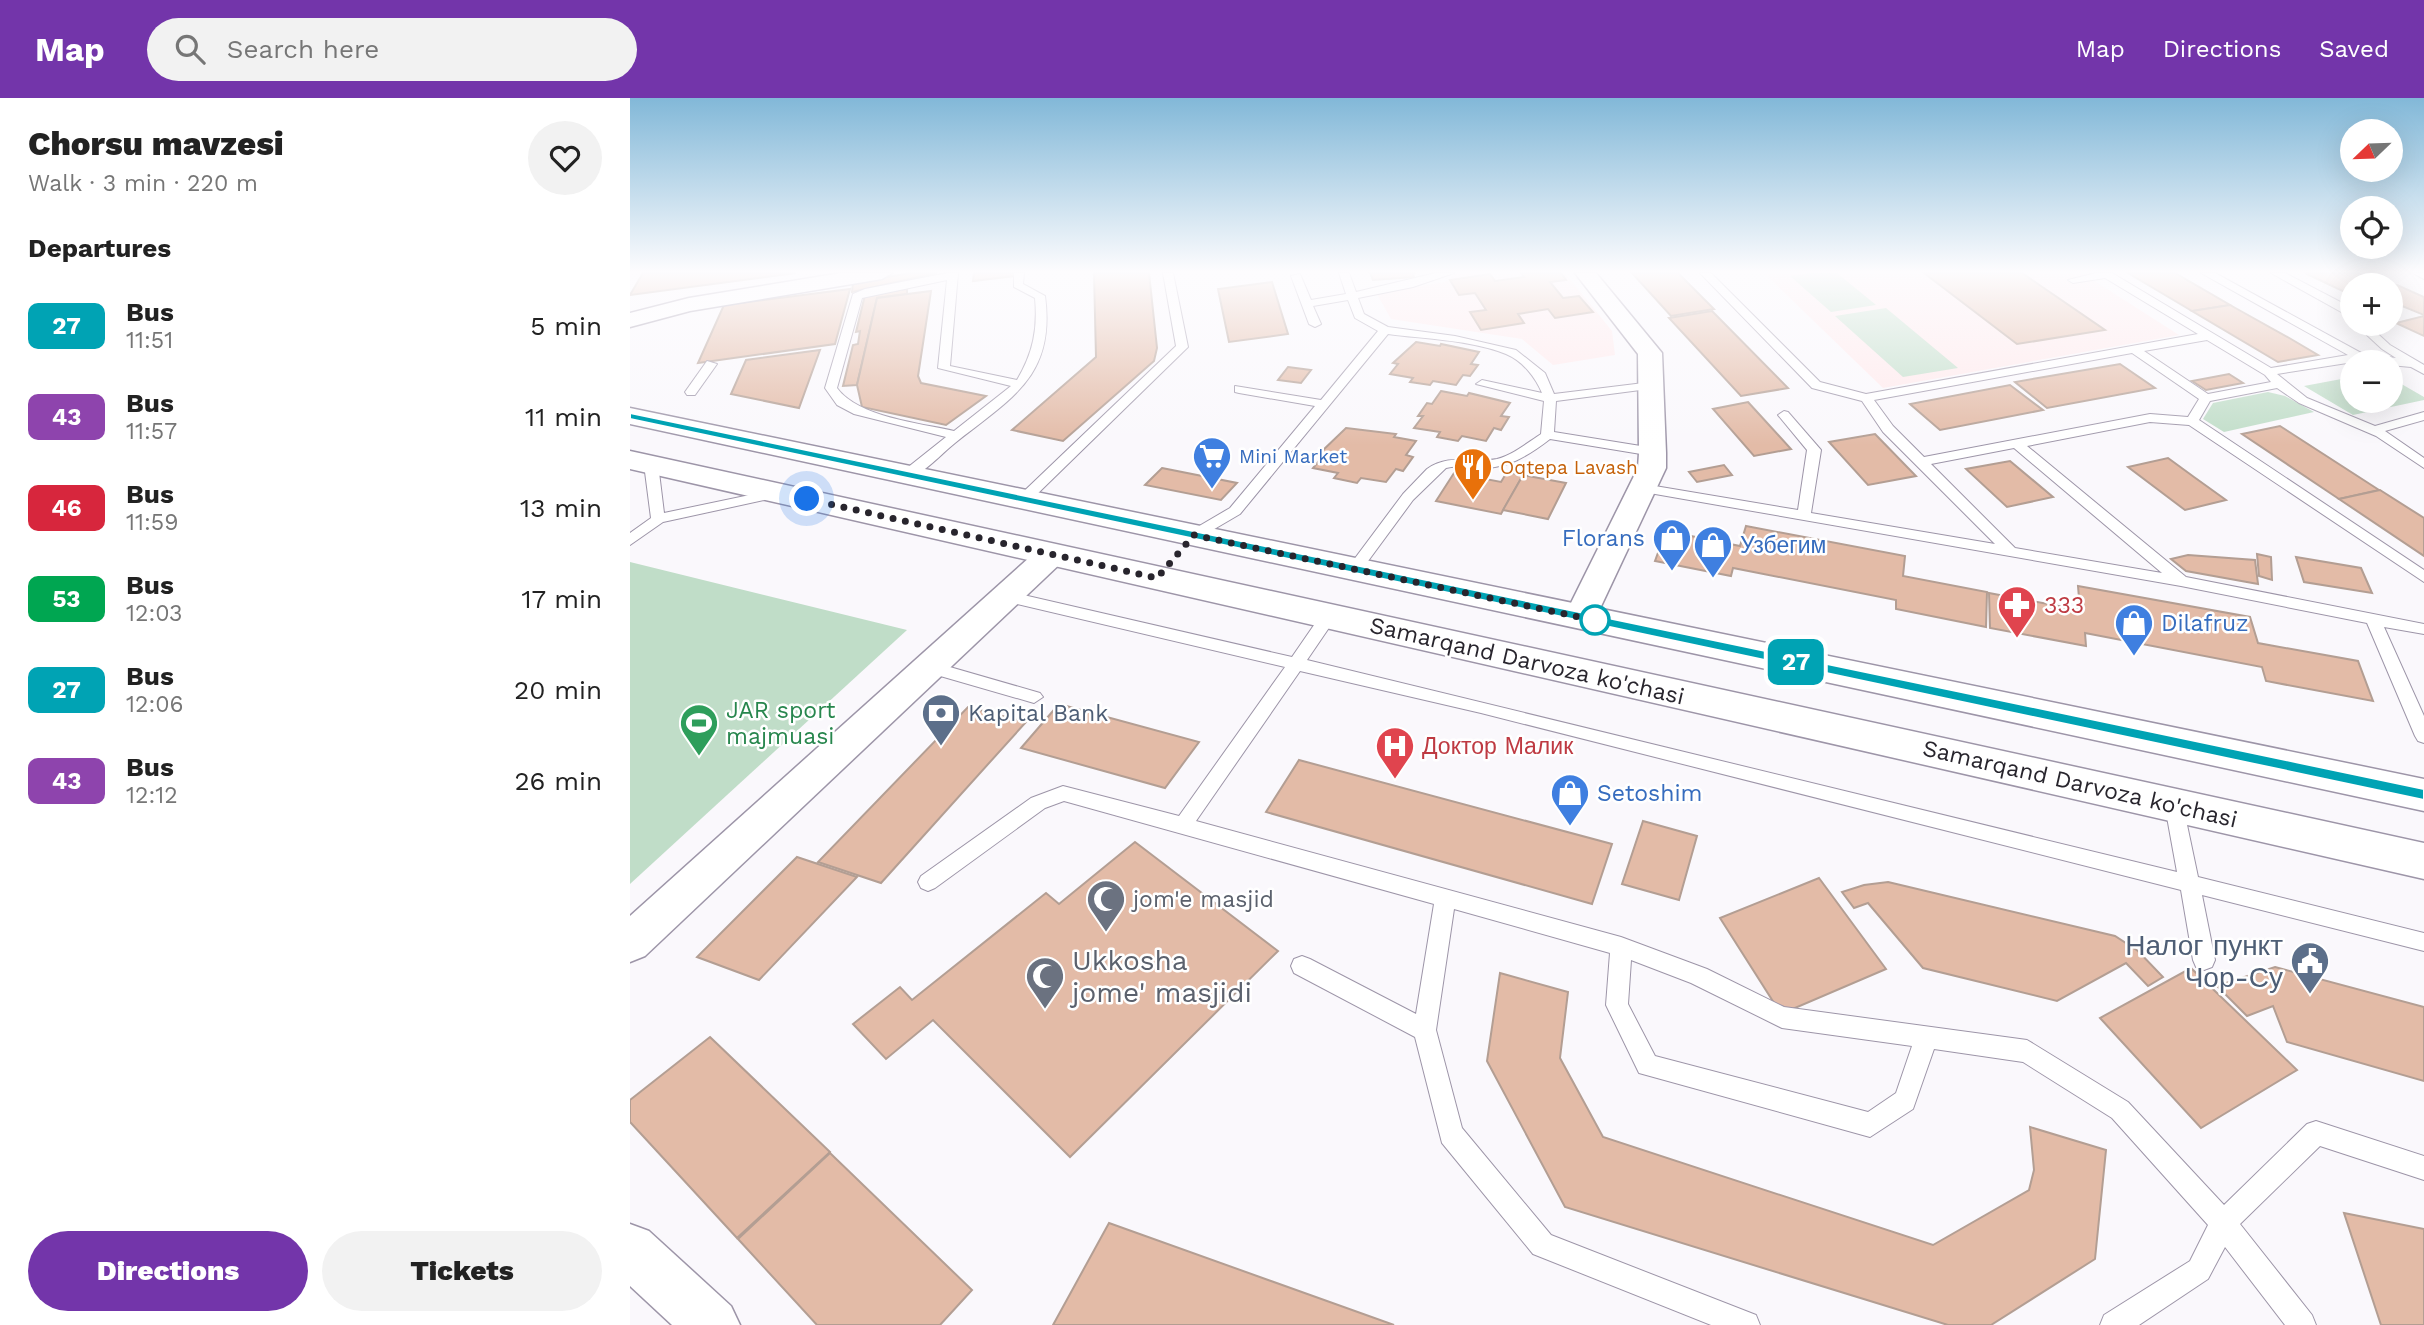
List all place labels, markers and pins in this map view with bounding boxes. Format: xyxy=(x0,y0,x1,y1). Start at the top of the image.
supermarket icon: Mini Market xyxy=(1191,435,1233,490)
place label: Mini Market xyxy=(1239,445,1347,468)
restaurant icon: Oqtepa Lavash xyxy=(1452,446,1494,501)
place label: Oqtepa Lavash xyxy=(1500,456,1638,479)
shop icon: Florans xyxy=(1651,517,1693,572)
shop icon: Узбегим xyxy=(1692,524,1734,579)
place label: Florans xyxy=(1562,525,1645,552)
place label: Узбегим xyxy=(1740,532,1826,559)
pharmacy icon: 333 xyxy=(1996,584,2038,639)
place label: 333 xyxy=(2044,592,2084,619)
shop icon: Dilafruz xyxy=(2113,602,2155,657)
unlabelled marker xyxy=(1580,605,1610,635)
place label: Dilafruz xyxy=(2161,610,2248,637)
bank icon: Kapital Bank xyxy=(920,692,962,747)
place label: JAR sport majmuasi xyxy=(726,697,836,750)
place label: Kapital Bank xyxy=(968,700,1108,727)
sports icon: JAR sport majmuasi xyxy=(678,702,720,757)
hospital icon: Доктор Малик xyxy=(1374,725,1416,780)
place label: Доктор Малик xyxy=(1422,733,1574,760)
shop icon: Setoshim xyxy=(1549,772,1591,827)
place label: Setoshim xyxy=(1597,780,1703,807)
mosque icon: jom'e masjid xyxy=(1085,878,1127,933)
place label: jom'e masjid xyxy=(1131,886,1274,913)
place label: Налог пункт Чор-Су xyxy=(2125,929,2283,994)
public building icon: Налог пункт Чор-Су xyxy=(2289,940,2331,995)
place label: Ukkosha jome' masjidi xyxy=(1069,944,1252,1009)
mosque icon: Ukkosha jome' masjidi xyxy=(1024,955,1066,1010)

